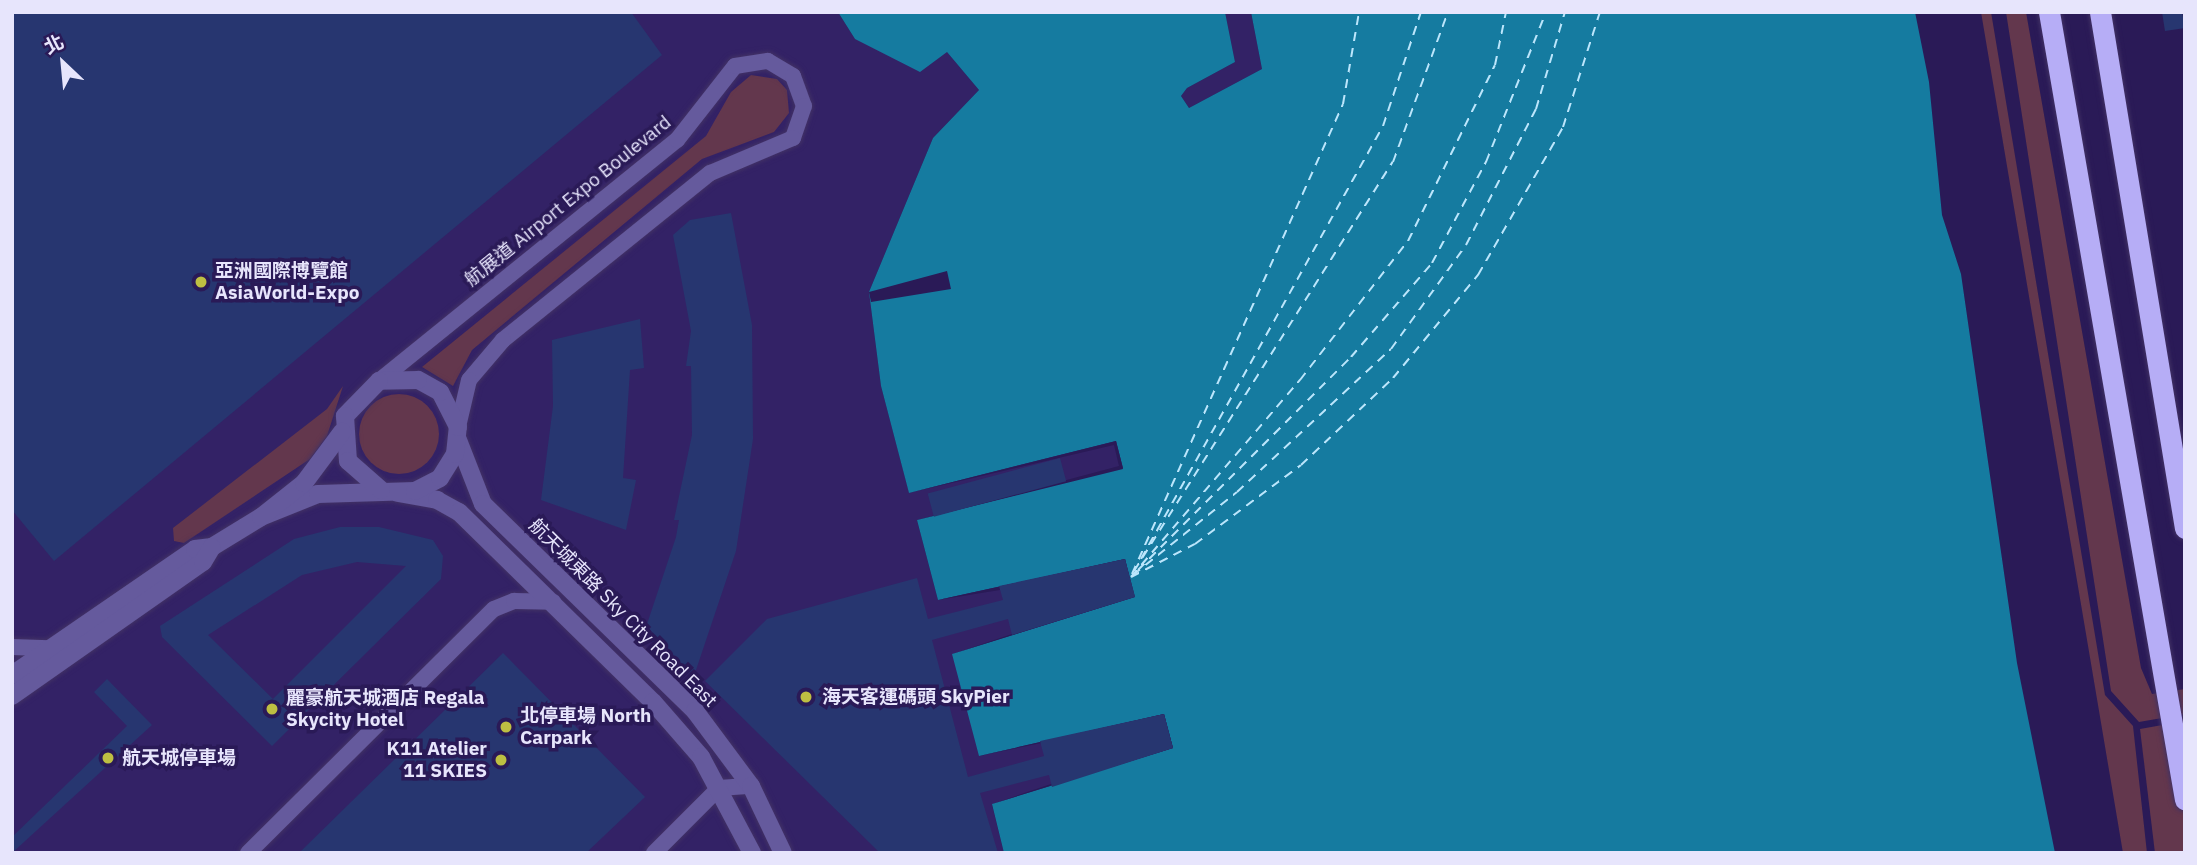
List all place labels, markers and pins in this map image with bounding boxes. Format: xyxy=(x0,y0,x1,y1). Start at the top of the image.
place label: 亞洲國際博覽館 AsiaWorld-Expo xyxy=(215,260,359,304)
marker: 亞洲國際博覽館 AsiaWorld-Expo xyxy=(193,274,209,290)
place label: 海天客運碼頭 SkyPier xyxy=(822,686,1010,708)
place label: 麗豪航天城酒店 Regala Skycity Hotel xyxy=(286,687,485,731)
marker: 海天客運碼頭 SkyPier xyxy=(796,687,816,707)
marker: 麗豪航天城酒店 Regala Skycity Hotel xyxy=(264,701,280,717)
place label: 北停車場 North Carpark xyxy=(520,705,651,749)
marker: 北停車場 North Carpark xyxy=(498,719,514,735)
place label: K11 Atelier 11 SKIES xyxy=(386,738,487,782)
place label: 航天城停車場 xyxy=(122,747,236,769)
marker: 航天城停車場 xyxy=(100,750,116,766)
marker: K11 Atelier 11 SKIES xyxy=(493,752,509,768)

